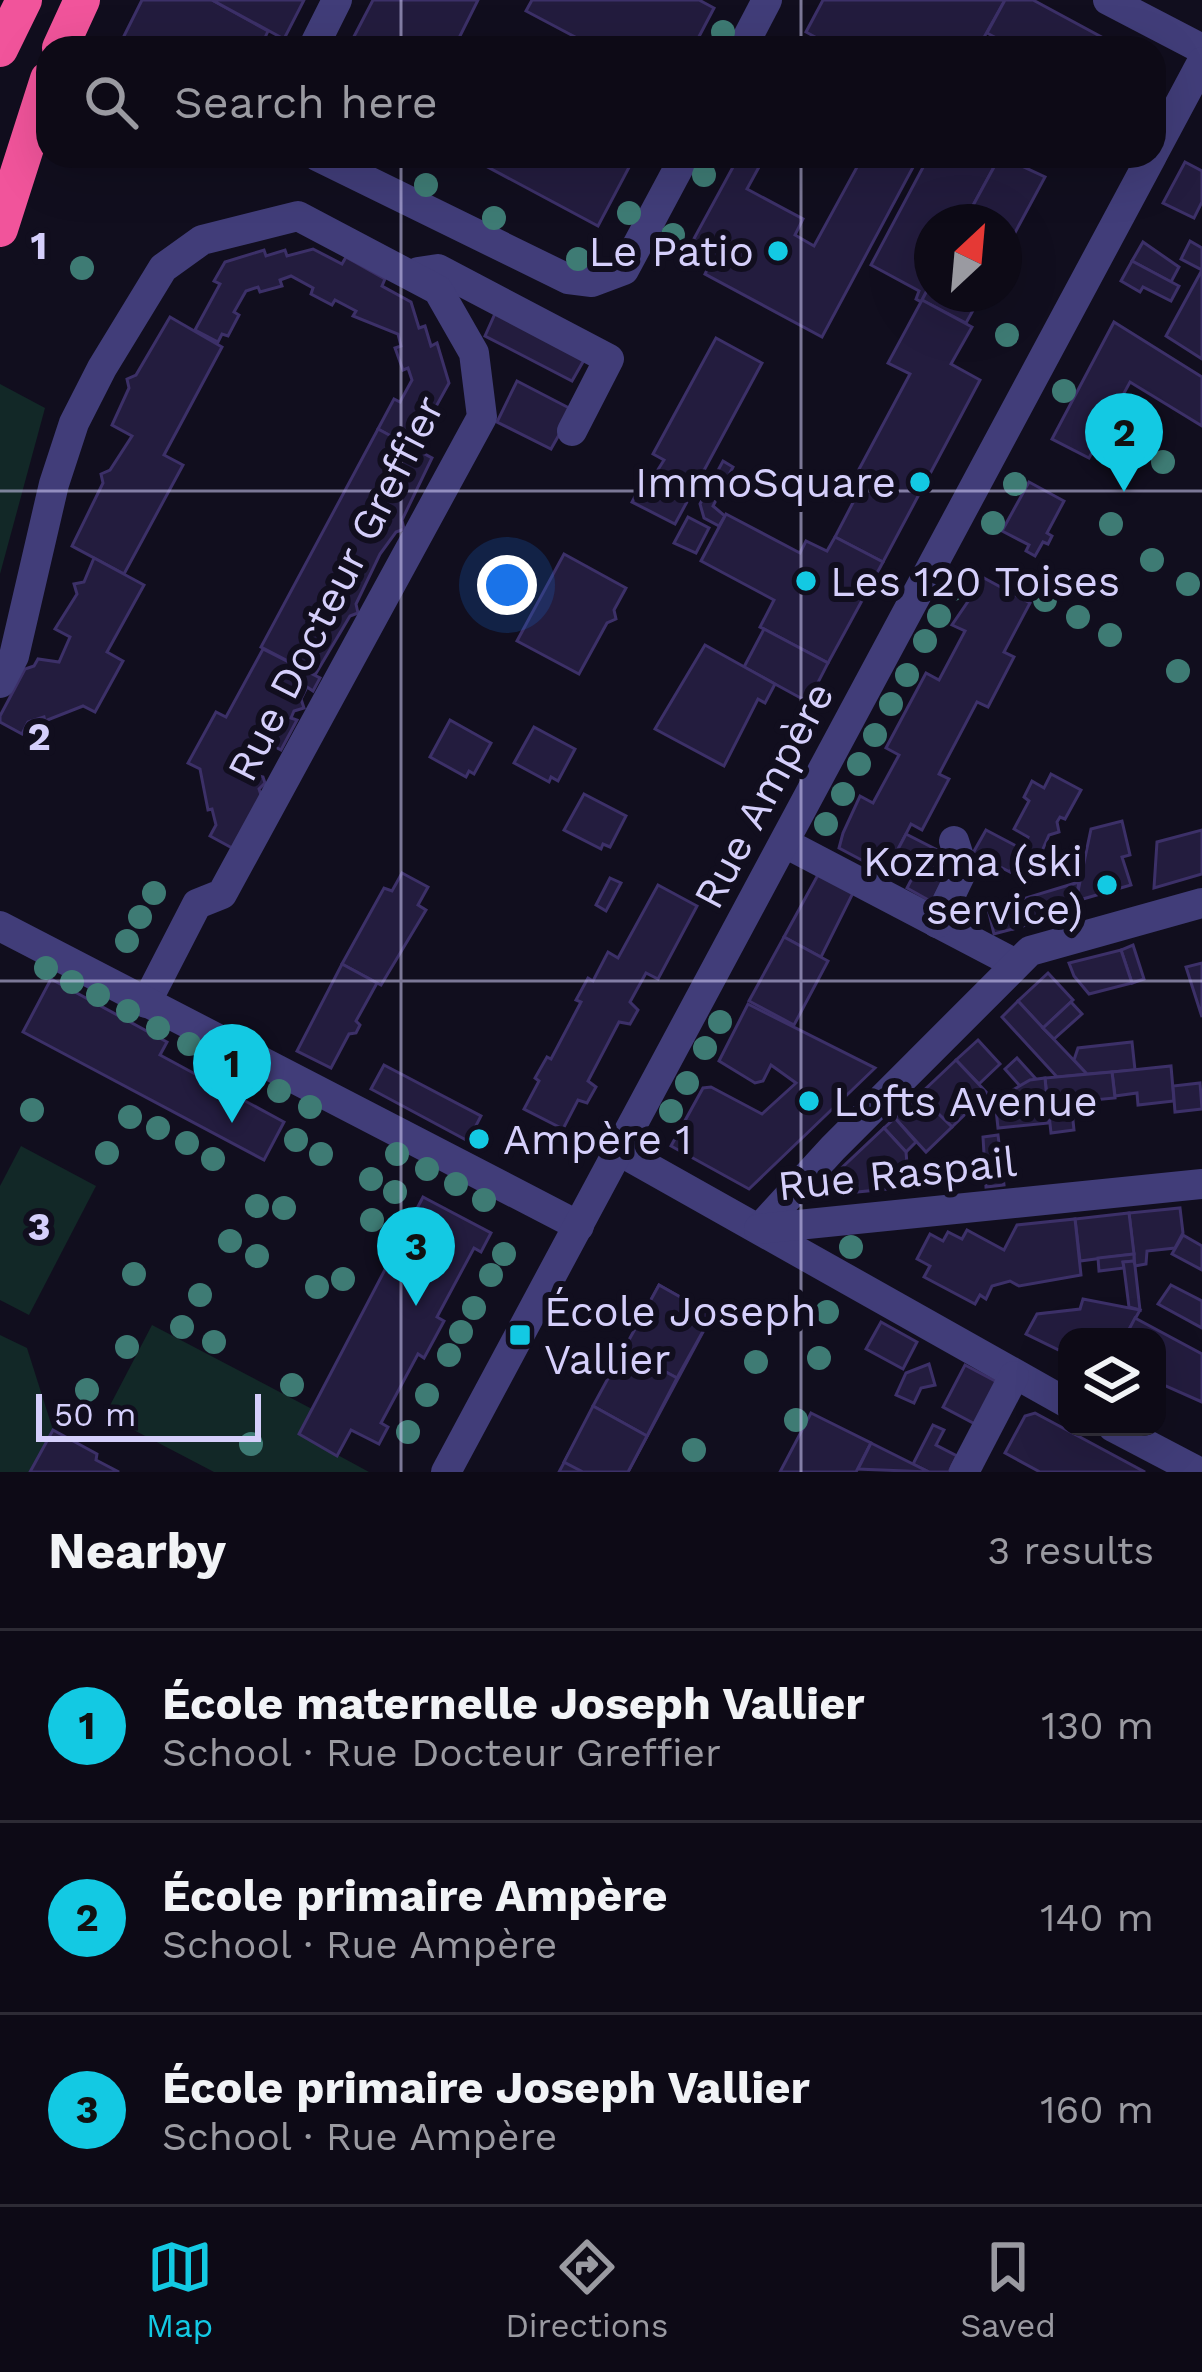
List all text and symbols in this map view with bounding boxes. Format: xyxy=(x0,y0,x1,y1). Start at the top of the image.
search box xyxy=(36,36,1166,168)
icon: search xyxy=(78,69,144,135)
text: Search here xyxy=(174,76,438,129)
north arrow xyxy=(914,204,1022,312)
text: 1 xyxy=(31,223,47,268)
place label: Le Patio xyxy=(588,227,754,276)
marker: Le Patio xyxy=(765,238,791,264)
street label: Rue Docteur Greffier xyxy=(217,387,454,789)
pin: 2 xyxy=(1085,393,1163,492)
place label: ImmoSquare xyxy=(635,458,896,507)
marker: ImmoSquare xyxy=(907,469,933,495)
your location xyxy=(477,555,537,615)
place label: Les 120 Toises xyxy=(830,557,1120,606)
marker: Les 120 Toises xyxy=(793,568,819,594)
street label: Rue Ampère xyxy=(683,674,844,917)
text: 2 xyxy=(27,714,51,759)
place label: Kozma (ski service) xyxy=(863,837,1083,934)
marker: Kozma (ski service) xyxy=(1094,872,1120,898)
pin: 1 xyxy=(193,1024,271,1123)
place label: Lofts Avenue xyxy=(833,1077,1098,1126)
marker: Lofts Avenue xyxy=(796,1088,822,1114)
place label: Ampère 1 xyxy=(503,1115,692,1164)
marker: Ampère 1 xyxy=(466,1126,492,1152)
street label: Rue Raspail xyxy=(775,1137,1019,1210)
text: 3 xyxy=(27,1204,51,1249)
pin: 3 xyxy=(377,1207,455,1306)
place label: École Joseph Vallier xyxy=(544,1287,816,1384)
marker: École Joseph Vallier xyxy=(507,1322,533,1348)
map controls xyxy=(1058,1328,1166,1436)
button: layers xyxy=(1058,1328,1166,1436)
scale bar xyxy=(36,1388,261,1441)
text: 50 m xyxy=(54,1395,136,1434)
text: Nearby xyxy=(48,1521,226,1580)
text: 3 results xyxy=(988,1528,1154,1573)
text: École maternelle Joseph Vallier xyxy=(162,1677,865,1730)
text: 1 xyxy=(79,1703,95,1748)
text: 130 m xyxy=(1041,1703,1154,1748)
text: School · Rue Docteur Greffier xyxy=(162,1730,721,1775)
text: École primaire Ampère xyxy=(162,1869,668,1922)
text: 2 xyxy=(75,1895,99,1940)
text: 140 m xyxy=(1040,1895,1154,1940)
text: School · Rue Ampère xyxy=(162,1922,557,1967)
text: École primaire Joseph Vallier xyxy=(162,2061,810,2114)
text: 3 xyxy=(75,2087,99,2132)
text: 160 m xyxy=(1040,2087,1154,2132)
text: School · Rue Ampère xyxy=(162,2114,557,2159)
tab: Map xyxy=(146,2234,213,2345)
tab: Directions xyxy=(505,2234,668,2345)
tab: Saved xyxy=(960,2234,1056,2345)

